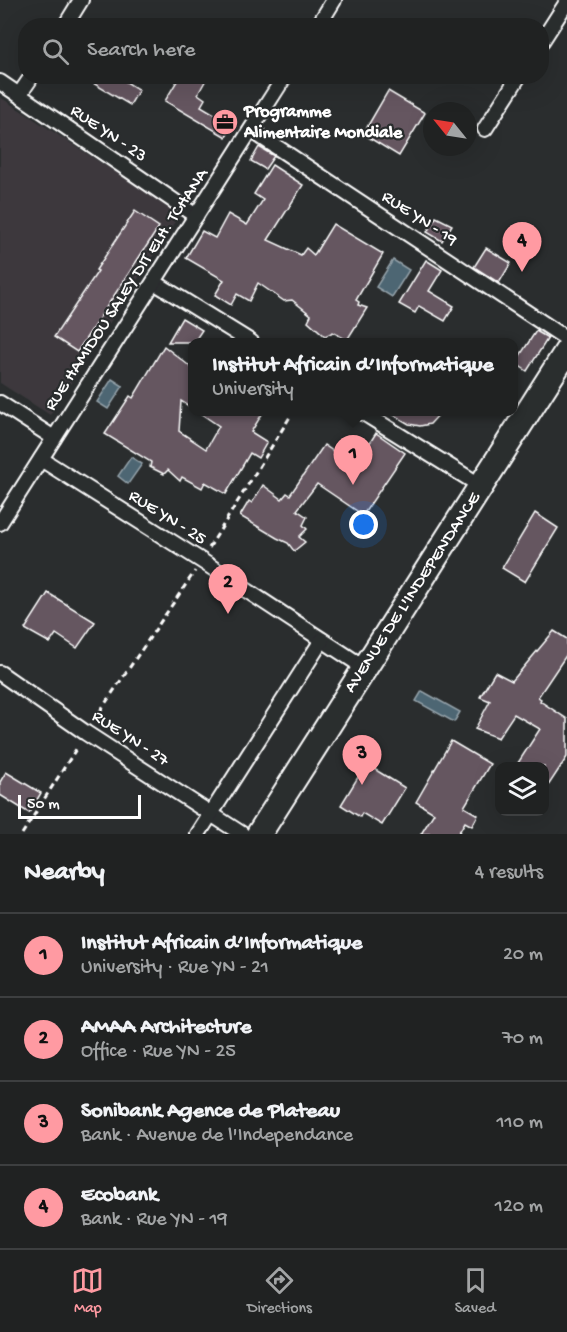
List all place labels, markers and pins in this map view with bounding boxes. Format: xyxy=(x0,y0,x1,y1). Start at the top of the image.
place label: Programme Alimentaire Mondiale xyxy=(243,102,403,144)
office icon: Programme Alimentaire Mondiale xyxy=(210,107,240,137)
pin: 4 xyxy=(502,222,542,272)
pin: 1 xyxy=(334,436,372,485)
pin: 2 xyxy=(208,564,248,614)
pin: 3 xyxy=(342,736,382,785)

